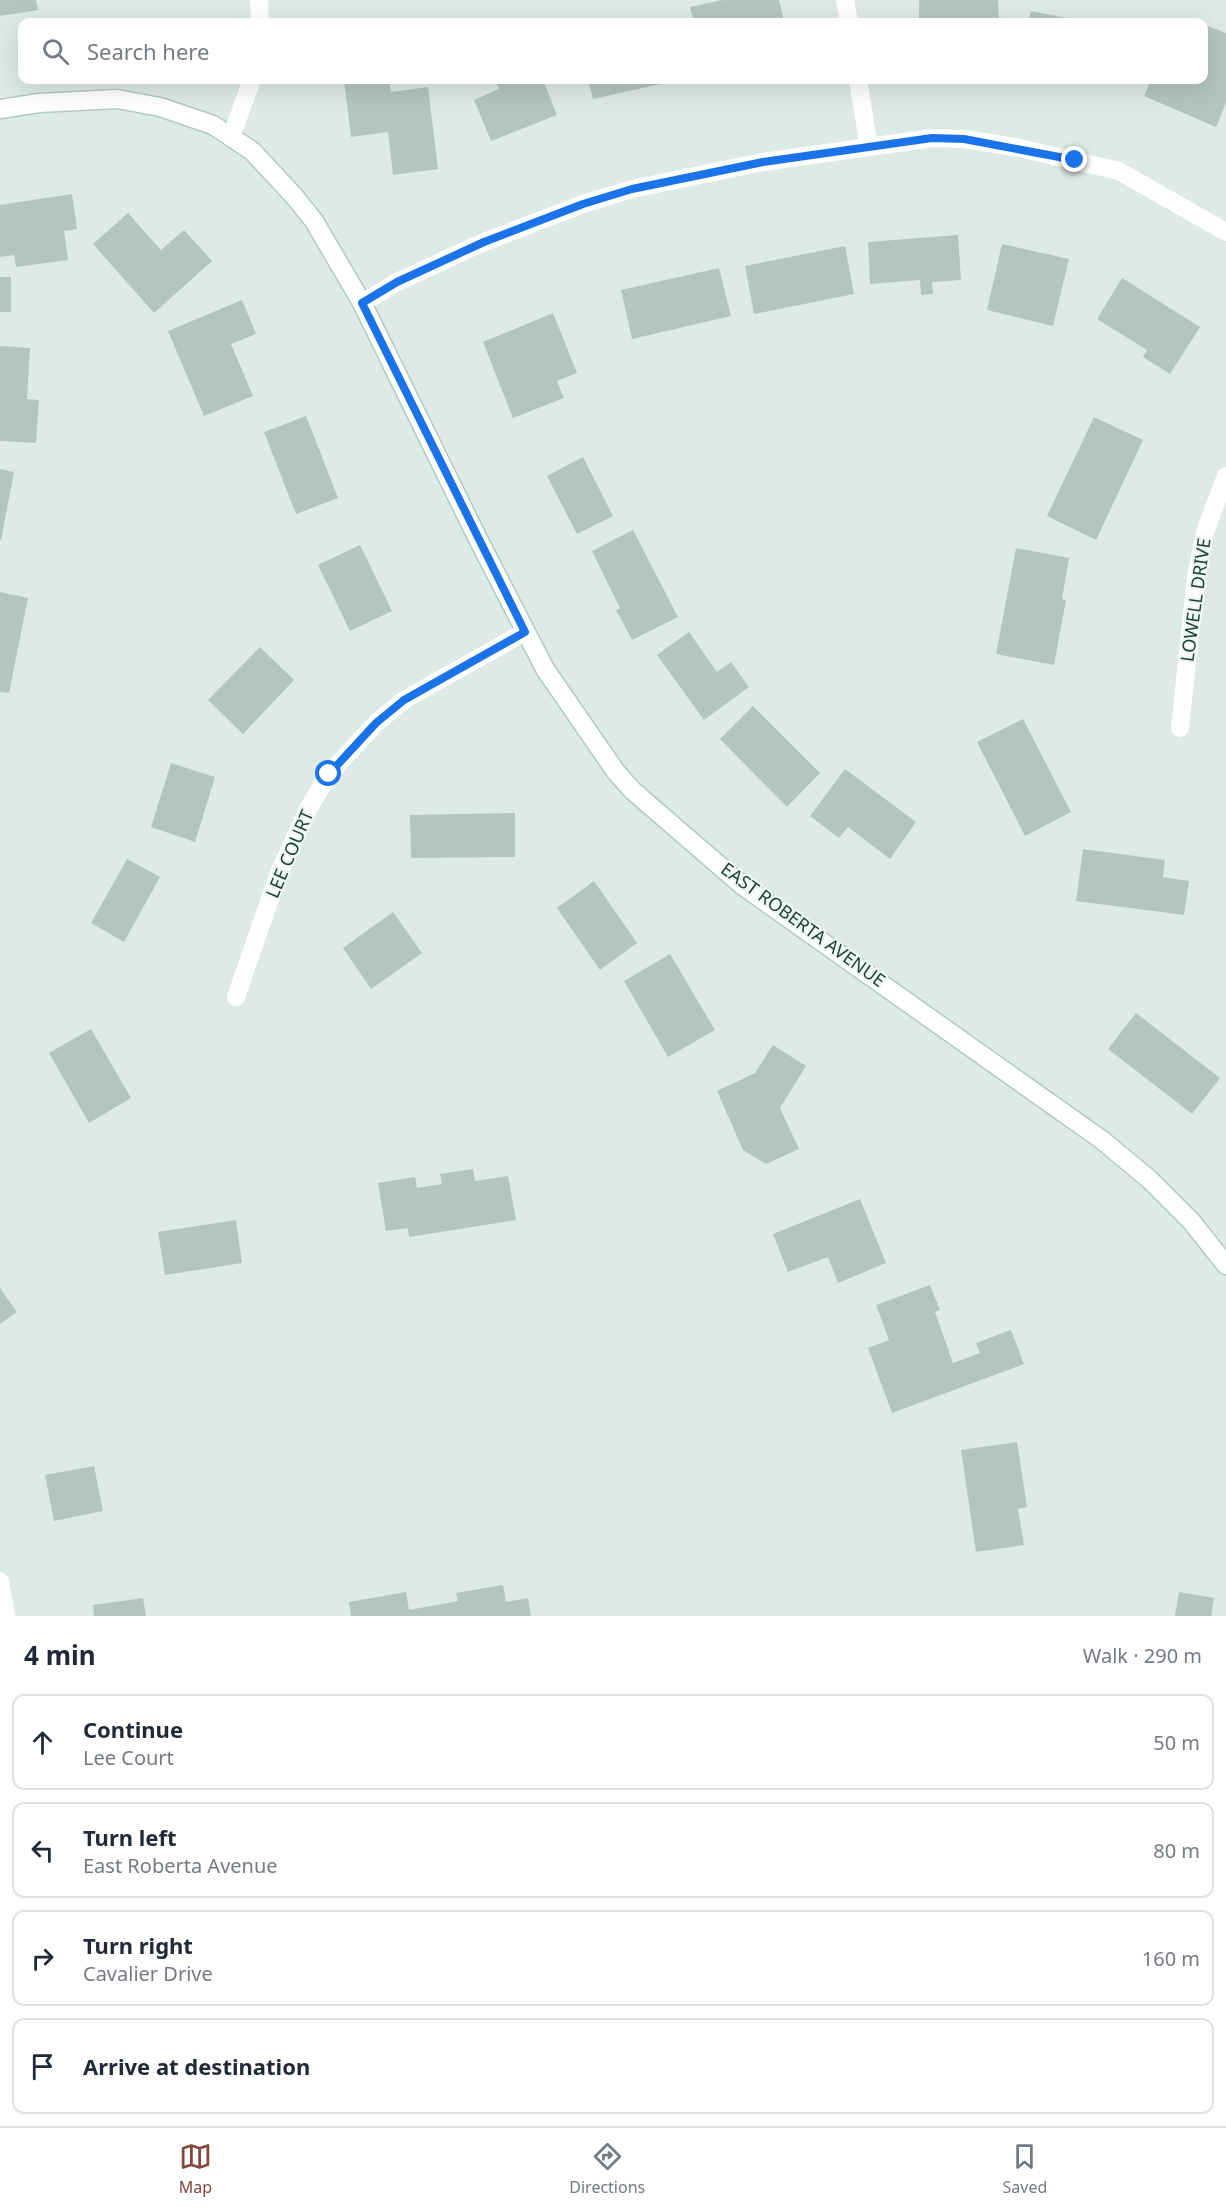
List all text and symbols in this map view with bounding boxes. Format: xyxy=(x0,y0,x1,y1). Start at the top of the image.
search box xyxy=(18,18,1208,84)
icon: search xyxy=(39,35,72,68)
text: Search here xyxy=(87,36,209,66)
route end xyxy=(1061,146,1087,172)
street label: LOWELL DRIVE xyxy=(1174,537,1216,663)
route start xyxy=(315,760,341,786)
street label: LEE COURT xyxy=(260,806,318,901)
street label: EAST ROBERTA AVENUE xyxy=(717,856,891,992)
text: 4 min xyxy=(24,1637,96,1673)
text: Walk · 290 m xyxy=(1083,1642,1202,1669)
text: Continue xyxy=(83,1714,183,1744)
icon: ahead xyxy=(26,1726,59,1759)
text: 50 m xyxy=(1153,1729,1200,1756)
text: Lee Court xyxy=(83,1744,174,1771)
text: Turn left xyxy=(83,1822,177,1852)
icon: left xyxy=(26,1834,59,1867)
text: 80 m xyxy=(1153,1837,1200,1864)
text: East Roberta Avenue xyxy=(83,1852,278,1879)
text: Turn right xyxy=(83,1930,193,1960)
icon: right xyxy=(26,1942,59,1975)
text: 160 m xyxy=(1142,1945,1200,1972)
text: Cavalier Drive xyxy=(83,1960,213,1987)
icon: arrive xyxy=(26,2050,59,2083)
text: Arrive at destination xyxy=(83,2051,310,2081)
tab: Map xyxy=(179,2140,212,2198)
tab: Directions xyxy=(569,2140,645,2198)
tab: Saved xyxy=(1003,2140,1047,2198)

